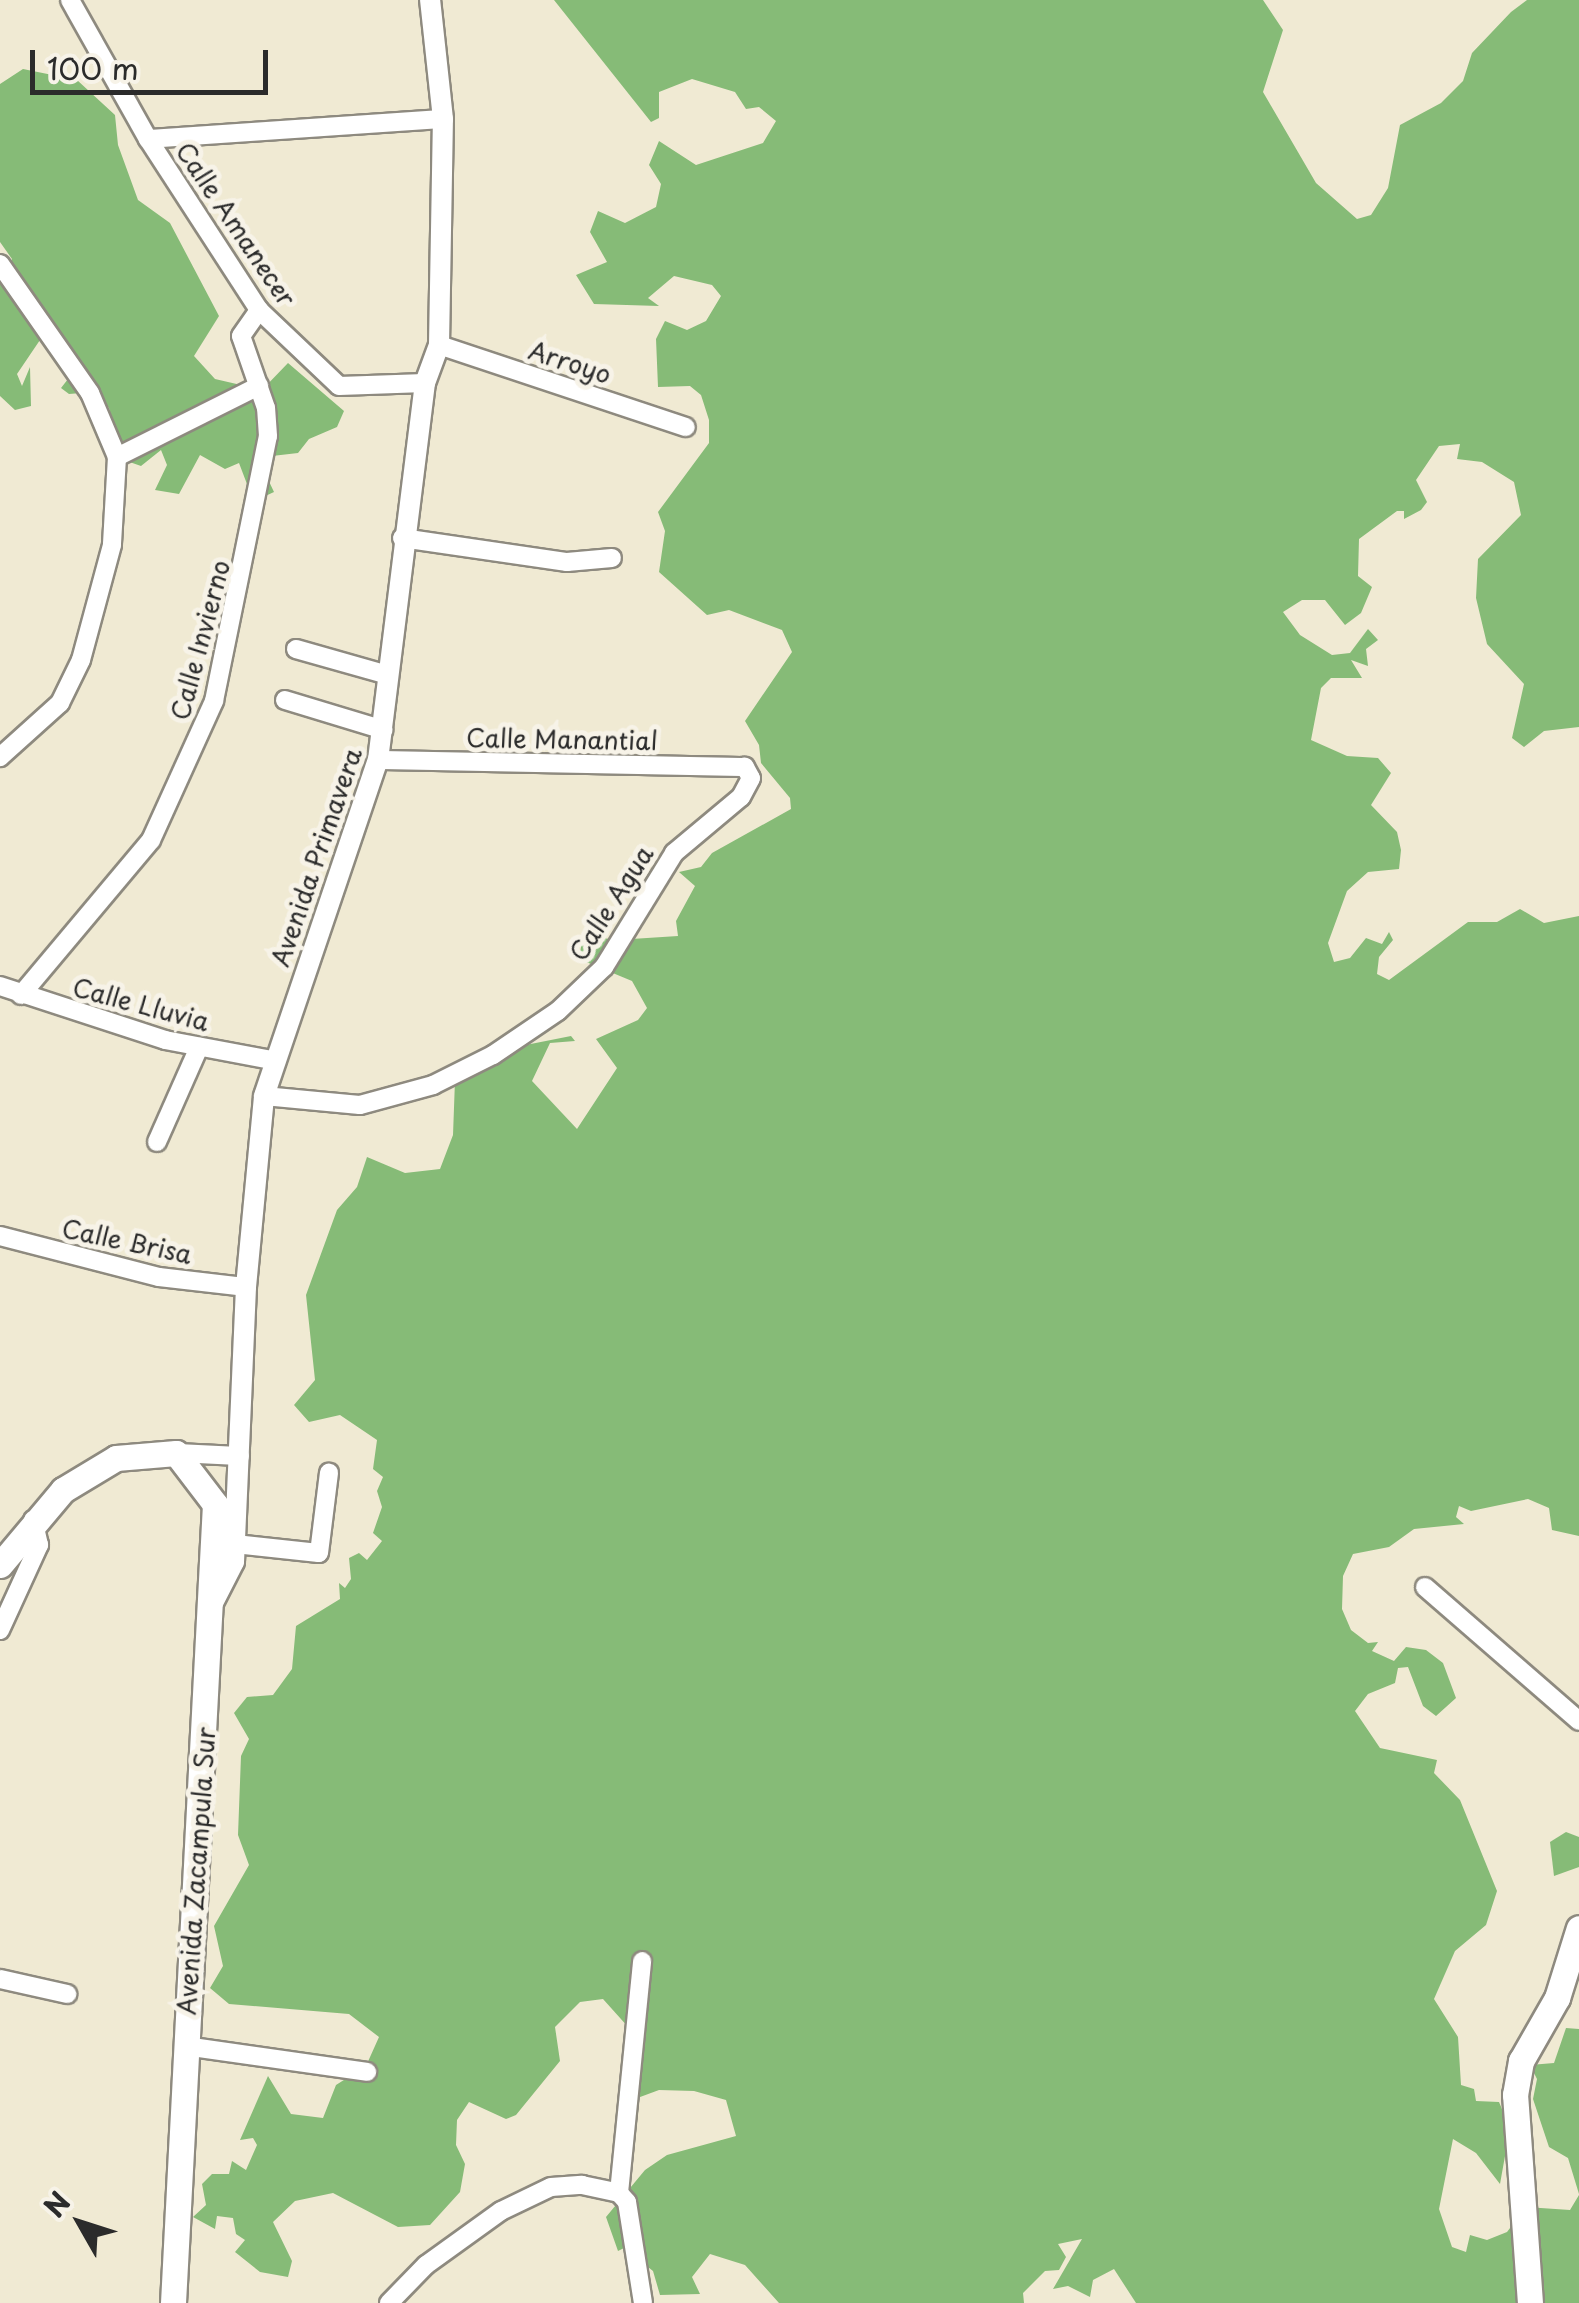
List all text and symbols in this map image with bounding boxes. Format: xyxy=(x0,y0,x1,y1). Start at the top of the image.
scale bar xyxy=(35,30,272,92)
text: 100 m xyxy=(47,45,139,90)
street label: Calle Amanecer xyxy=(169,135,303,313)
street label: Arroyo xyxy=(525,335,615,389)
street label: Calle Invierno xyxy=(164,556,236,724)
street label: Calle Manantial xyxy=(465,722,659,756)
street label: Avenida Primavera xyxy=(265,745,367,969)
street label: Calle Agua xyxy=(563,840,659,966)
street label: Calle Lluvia xyxy=(69,971,213,1037)
street label: Calle Brisa xyxy=(59,1213,195,1269)
street label: Avenida Zacampula Sur xyxy=(171,1726,221,2016)
north arrow xyxy=(30,2173,130,2273)
text: N xyxy=(33,2182,80,2226)

